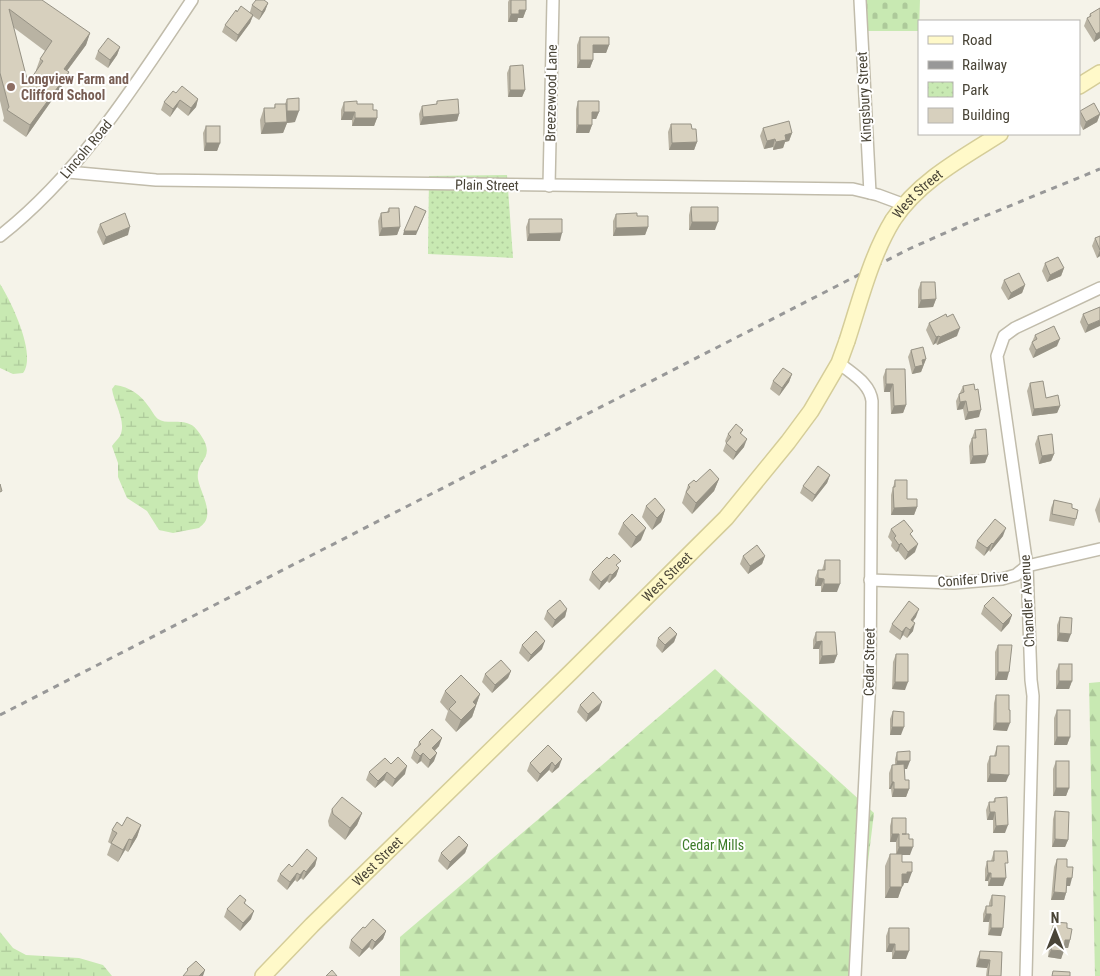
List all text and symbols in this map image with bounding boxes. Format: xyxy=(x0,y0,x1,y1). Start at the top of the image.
legend xyxy=(918,20,1080,135)
text: Road xyxy=(962,31,992,49)
street label: Breezewood Lane xyxy=(542,44,560,142)
street label: Kingsbury Street xyxy=(854,51,874,143)
text: Railway xyxy=(962,56,1007,74)
place label: Longview Farm and Clifford School xyxy=(21,71,129,103)
marker: Longview Farm and Clifford School xyxy=(5,81,17,93)
text: Park xyxy=(962,81,989,99)
text: Building xyxy=(962,106,1010,124)
street label: Lincoln Road xyxy=(57,116,115,182)
street label: West Street xyxy=(889,166,946,221)
street label: Plain Street xyxy=(455,176,519,194)
street label: West Street xyxy=(639,549,695,605)
street label: Chandler Avenue xyxy=(1017,554,1037,648)
street label: Conifer Drive xyxy=(937,568,1010,590)
street label: Cedar Street xyxy=(860,628,878,696)
street label: West Street xyxy=(349,833,406,889)
park label: Cedar Mills xyxy=(682,837,744,853)
north arrow xyxy=(1030,906,1080,956)
text: N xyxy=(1051,910,1059,926)

